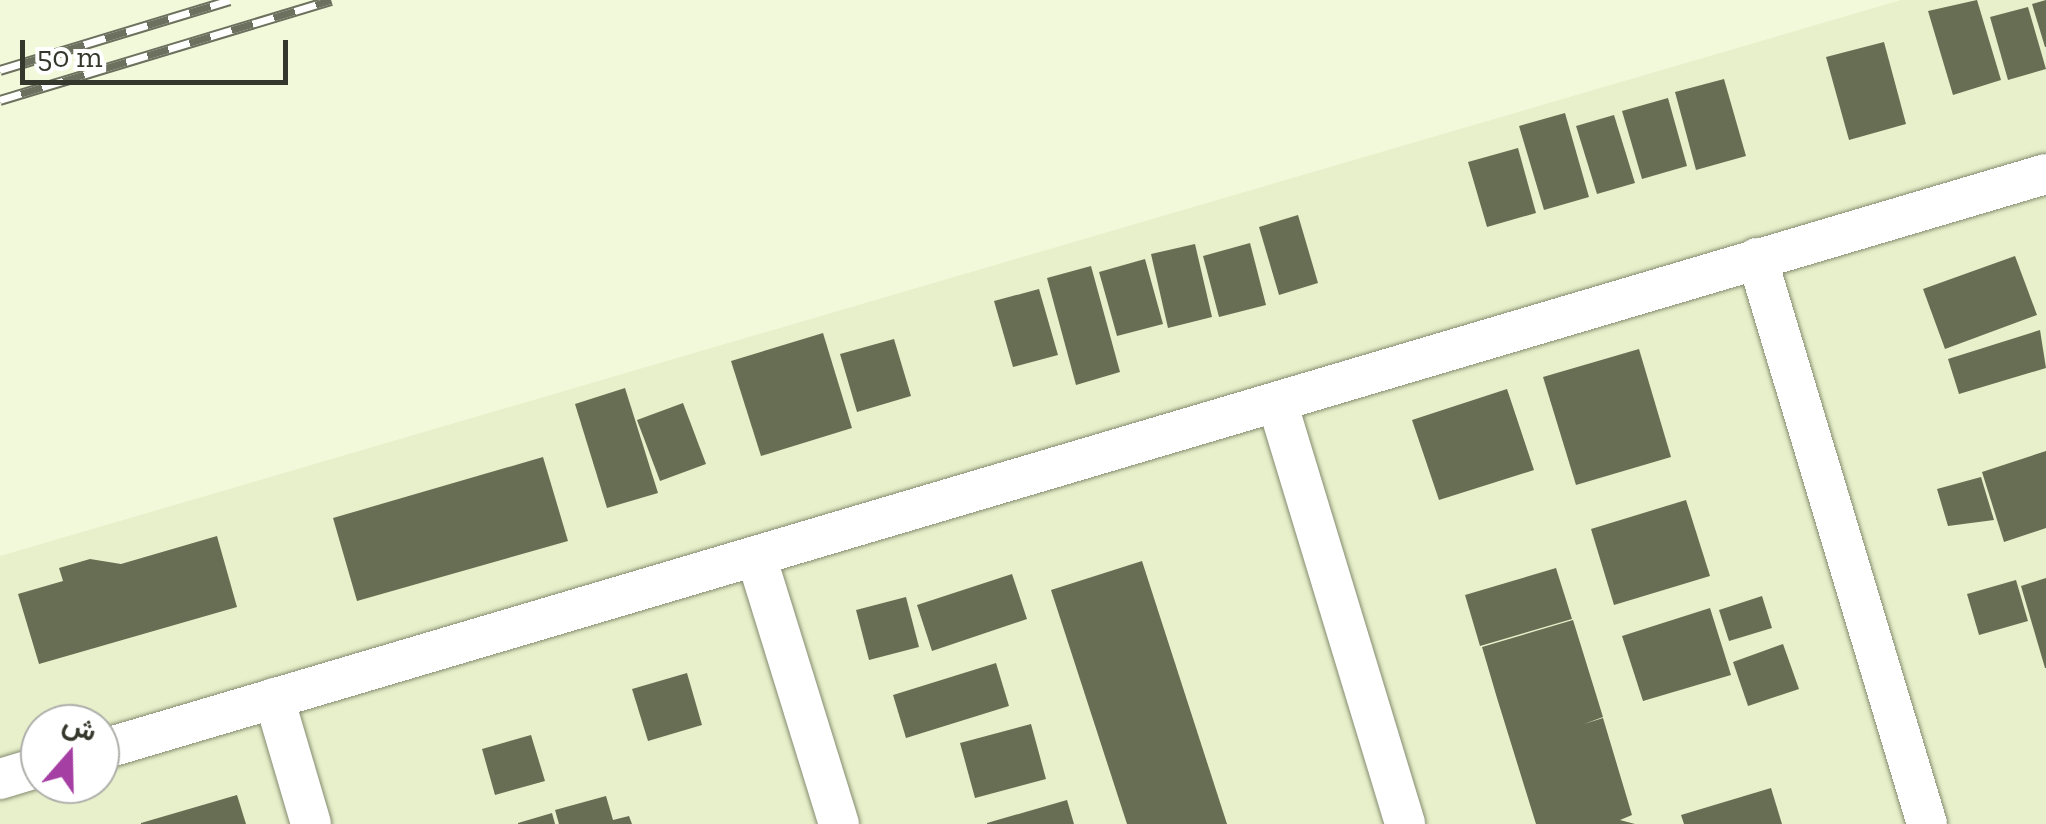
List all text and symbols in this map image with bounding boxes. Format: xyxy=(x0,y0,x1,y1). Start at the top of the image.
scale bar xyxy=(25,20,292,82)
text: 50 m xyxy=(37,39,102,75)
north arrow xyxy=(20,704,120,804)
text: ش xyxy=(58,706,101,748)

